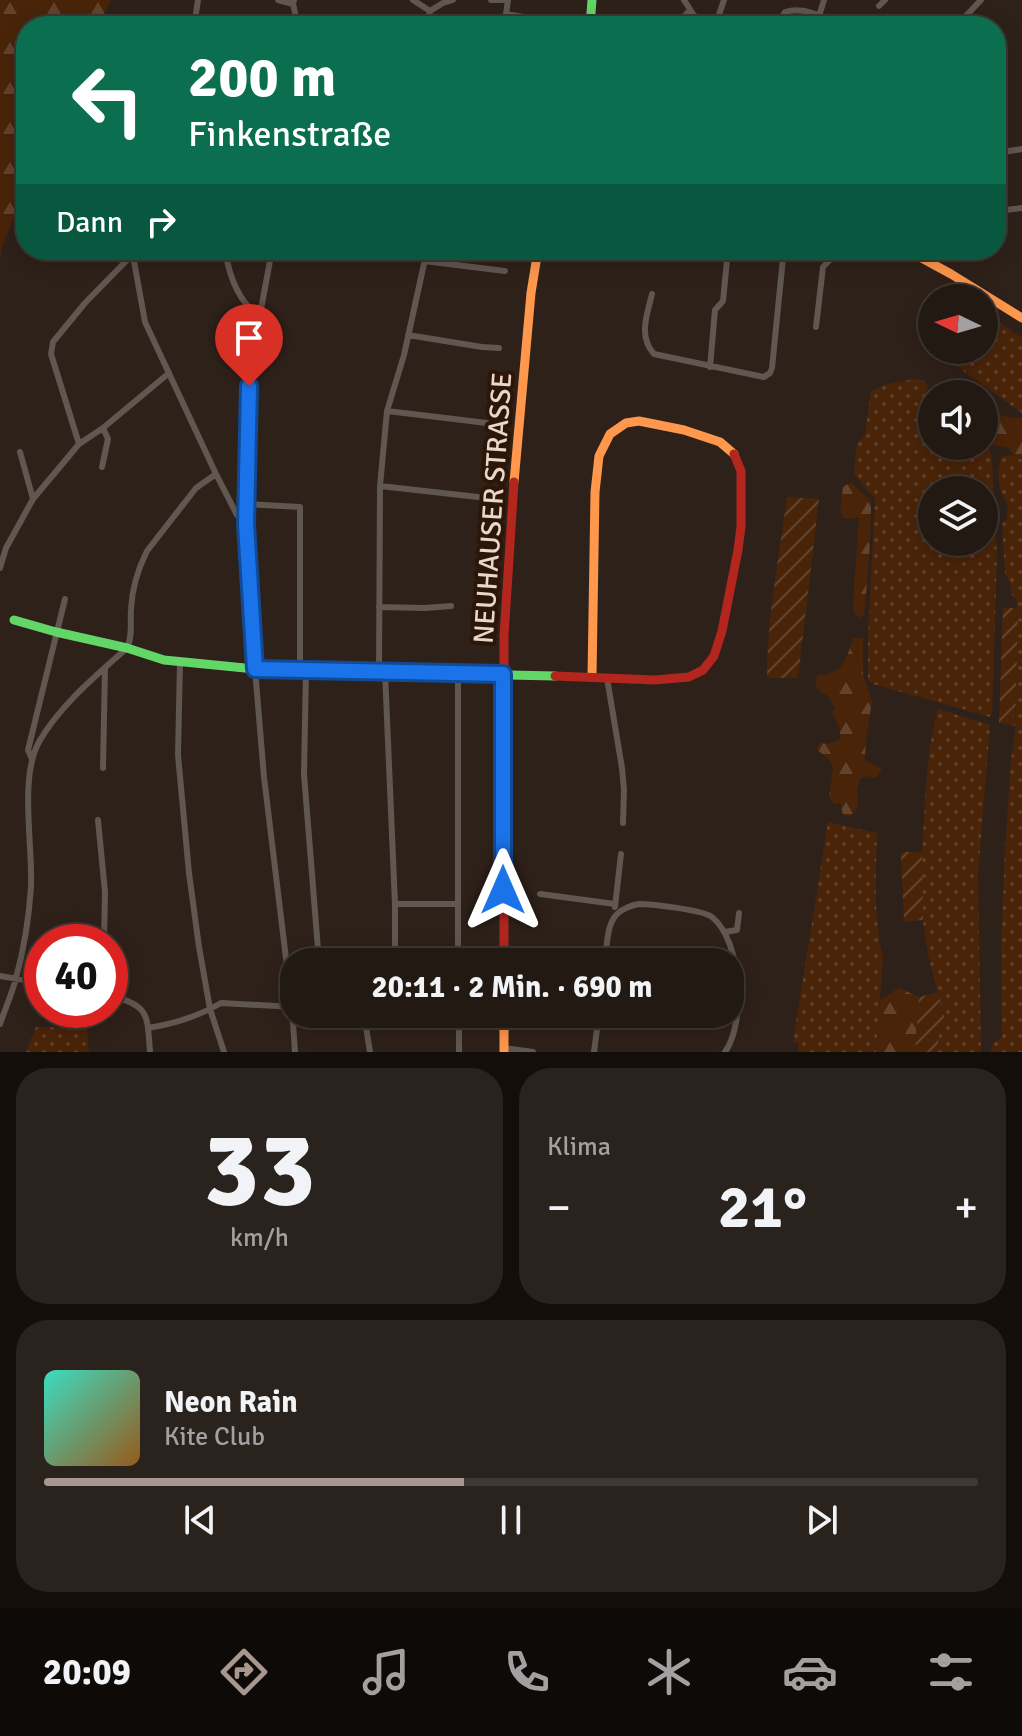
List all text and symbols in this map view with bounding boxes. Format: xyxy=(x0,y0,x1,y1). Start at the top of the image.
text: 200 m xyxy=(188,43,336,112)
icon: left xyxy=(56,48,160,152)
text: Finkenstraße xyxy=(188,112,391,157)
icon: right xyxy=(139,200,183,244)
text: Dann xyxy=(56,204,123,241)
north arrow xyxy=(918,284,998,364)
map controls xyxy=(918,284,998,556)
pin xyxy=(215,304,283,386)
icon: arrive xyxy=(227,316,271,360)
street label: NEUHAUSER STRASSE xyxy=(467,371,519,645)
button: sound xyxy=(918,380,998,460)
button: layers xyxy=(918,476,998,556)
position arrow xyxy=(461,848,545,932)
speed limit sign: 40 xyxy=(24,924,128,1028)
text: 20:11 · 2 Min. · 690 m xyxy=(371,969,653,1006)
text: 33 xyxy=(203,1106,316,1234)
text: Klima xyxy=(547,1131,611,1163)
text: 21° xyxy=(718,1171,807,1245)
text: − xyxy=(547,1181,571,1235)
text: + xyxy=(954,1181,978,1235)
text: km/h xyxy=(230,1222,289,1254)
text: Neon Rain xyxy=(164,1384,298,1421)
text: Kite Club xyxy=(164,1421,265,1453)
icon: previous xyxy=(178,1498,222,1542)
icon: pause xyxy=(489,1498,533,1542)
icon: next xyxy=(800,1498,844,1542)
icon: directions xyxy=(216,1644,272,1700)
icon: music xyxy=(358,1644,414,1700)
icon: phone xyxy=(499,1644,555,1700)
icon: climate xyxy=(641,1644,697,1700)
icon: car xyxy=(782,1644,838,1700)
icon: filters xyxy=(923,1644,979,1700)
text: 20:09 xyxy=(43,1650,131,1695)

